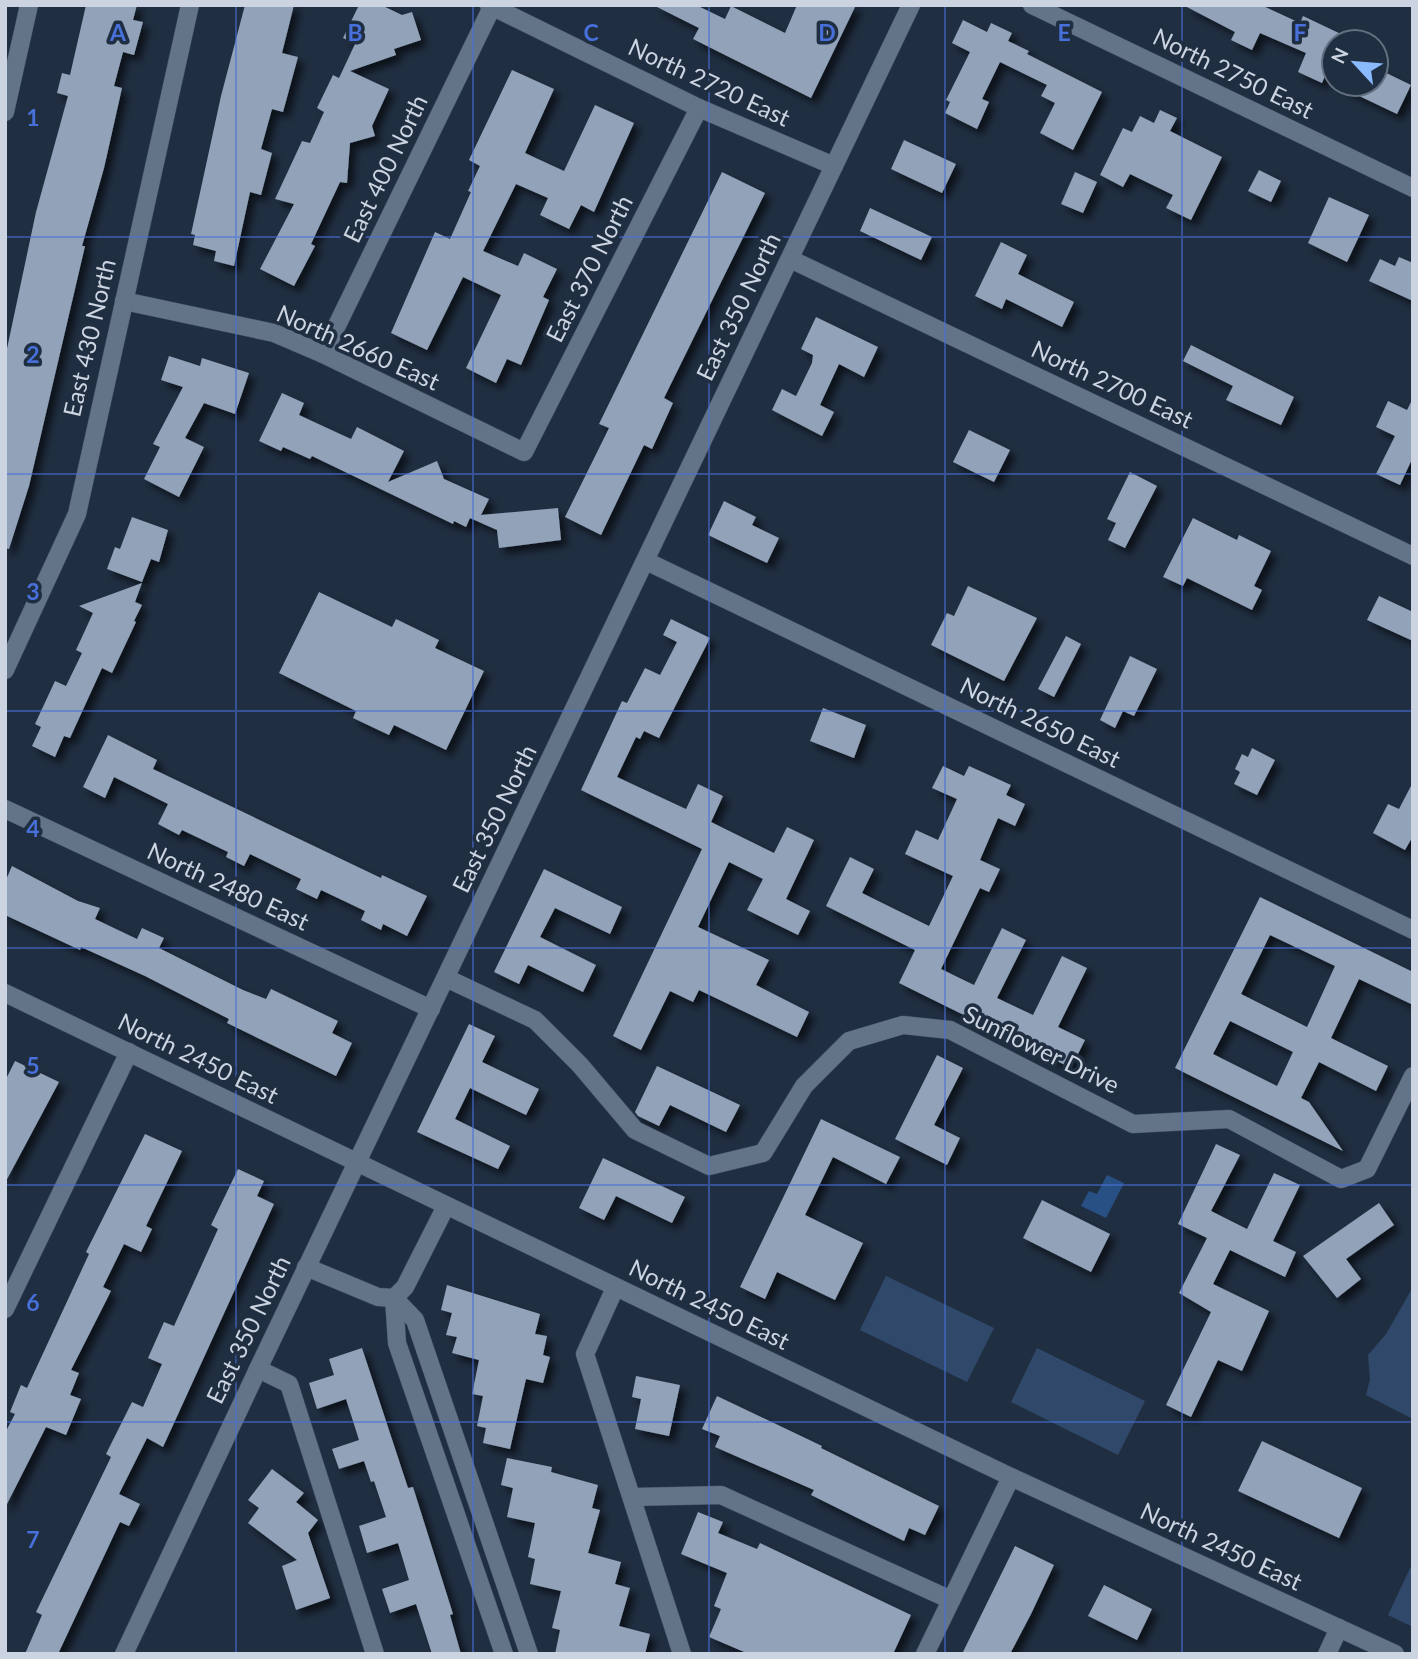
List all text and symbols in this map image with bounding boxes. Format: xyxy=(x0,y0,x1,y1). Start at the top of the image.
text: A xyxy=(109,18,127,46)
text: B xyxy=(347,18,363,46)
text: C xyxy=(583,18,599,46)
text: D xyxy=(818,18,836,46)
text: E xyxy=(1057,18,1071,46)
text: F xyxy=(1293,18,1307,46)
street label: North 2750 East xyxy=(1149,21,1319,124)
north arrow xyxy=(1320,28,1390,98)
street label: North 2720 East xyxy=(624,32,795,132)
text: N xyxy=(1326,44,1353,67)
street label: East 400 North xyxy=(336,90,433,247)
text: 1 xyxy=(26,103,40,131)
street label: East 370 North xyxy=(539,190,638,347)
street label: East 350 North xyxy=(689,228,786,385)
street label: East 430 North xyxy=(56,256,121,419)
street label: North 2660 East xyxy=(273,298,445,396)
street label: North 2700 East xyxy=(1027,334,1198,434)
text: 2 xyxy=(26,340,40,368)
text: 3 xyxy=(26,577,40,605)
street label: North 2650 East xyxy=(956,670,1126,773)
street label: East 350 North xyxy=(445,740,542,897)
text: 4 xyxy=(26,814,40,842)
street label: North 2480 East xyxy=(143,836,314,936)
street label: Sunflower Drive xyxy=(959,998,1124,1099)
street label: North 2450 East xyxy=(114,1006,284,1109)
text: 5 xyxy=(26,1051,40,1079)
street label: East 350 North xyxy=(199,1251,296,1408)
street label: North 2450 East xyxy=(625,1252,795,1355)
text: 6 xyxy=(26,1288,40,1316)
street label: North 2450 East xyxy=(1136,1496,1307,1596)
text: 7 xyxy=(26,1525,40,1553)

